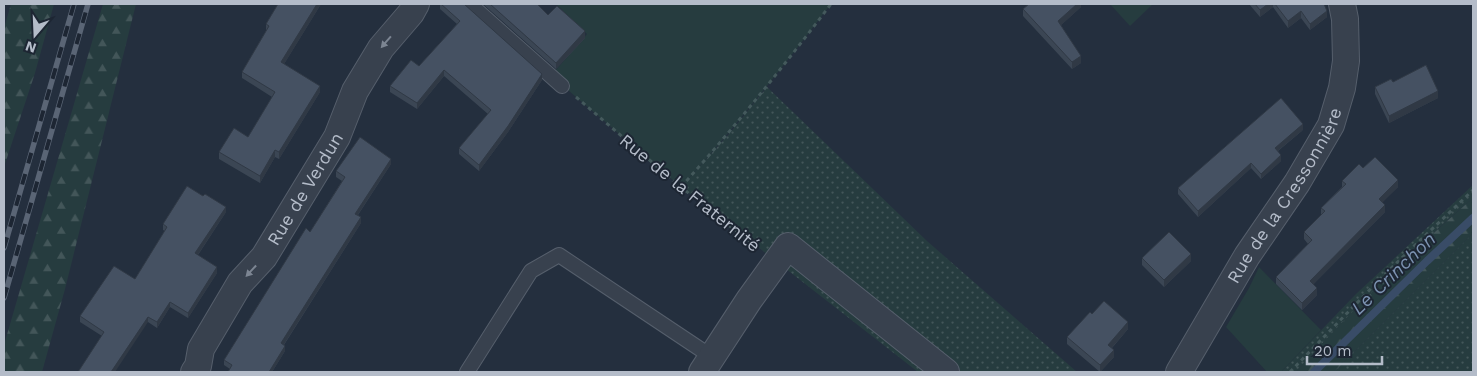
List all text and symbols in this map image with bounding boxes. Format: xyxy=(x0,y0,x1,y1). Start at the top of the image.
north arrow xyxy=(10,10,60,60)
one-way arrow xyxy=(381,36,392,48)
text: N xyxy=(23,38,38,57)
street label: Rue de la Cressonnière xyxy=(1222,105,1346,287)
street label: Rue de Verdun xyxy=(263,128,347,249)
street label: Rue de la Fraternité xyxy=(616,129,765,256)
water label: Le Crinchon xyxy=(1346,227,1440,319)
one-way arrow xyxy=(245,265,257,277)
scale bar xyxy=(1307,334,1382,366)
text: 20 m xyxy=(1314,342,1352,360)

